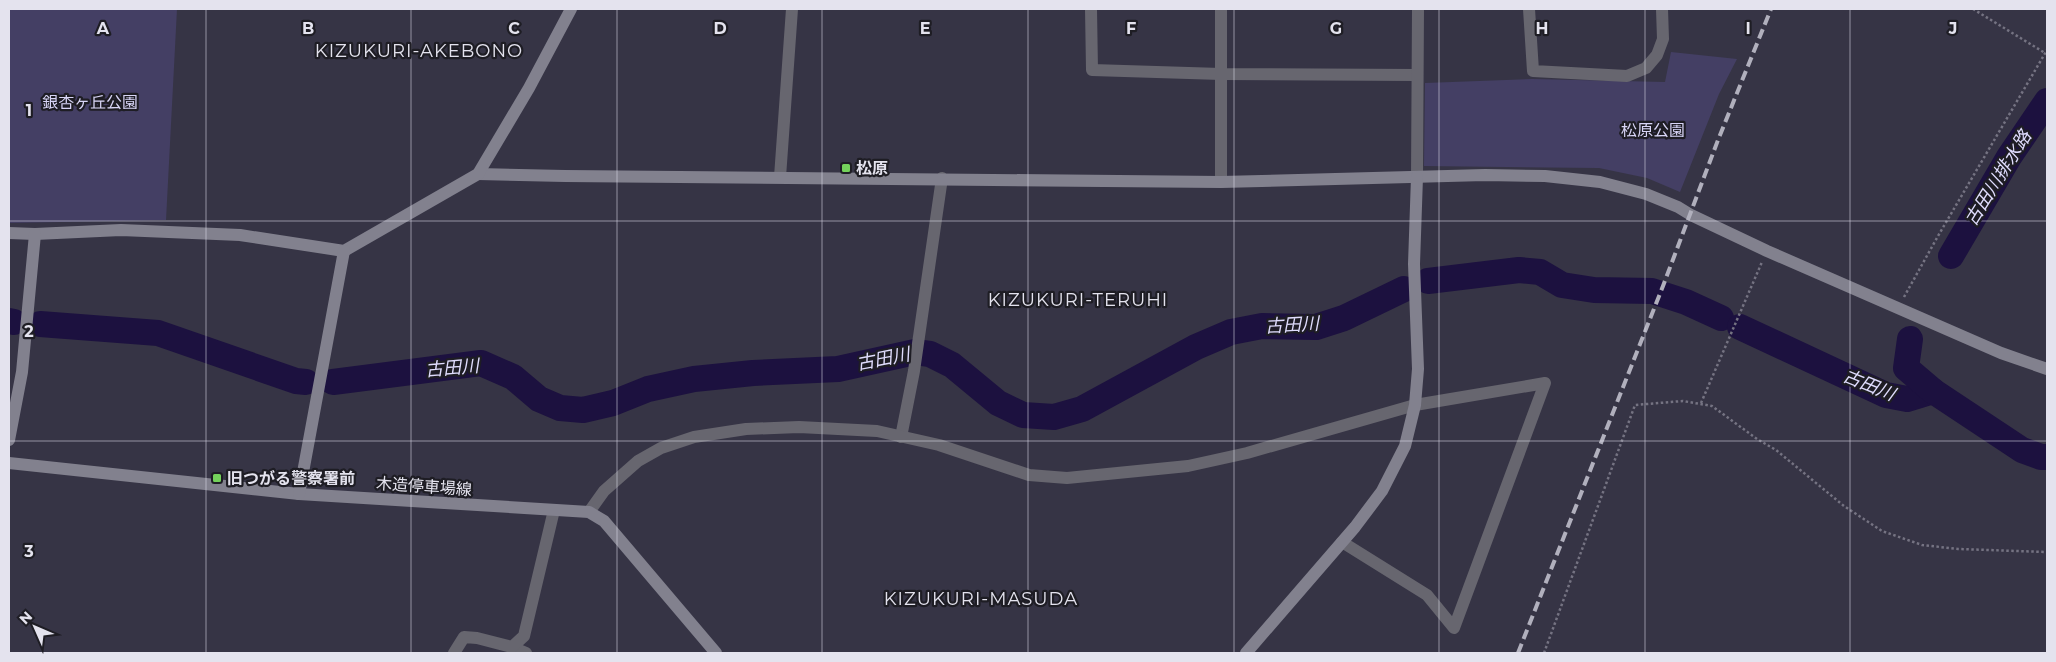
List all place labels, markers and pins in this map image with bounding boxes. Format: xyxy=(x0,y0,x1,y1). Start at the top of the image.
place label: 松原 xyxy=(856,159,888,178)
marker: 松原 xyxy=(840,162,852,174)
place label: 旧つがる警察署前 xyxy=(227,469,355,488)
marker: 旧つがる警察署前 xyxy=(211,472,223,484)

